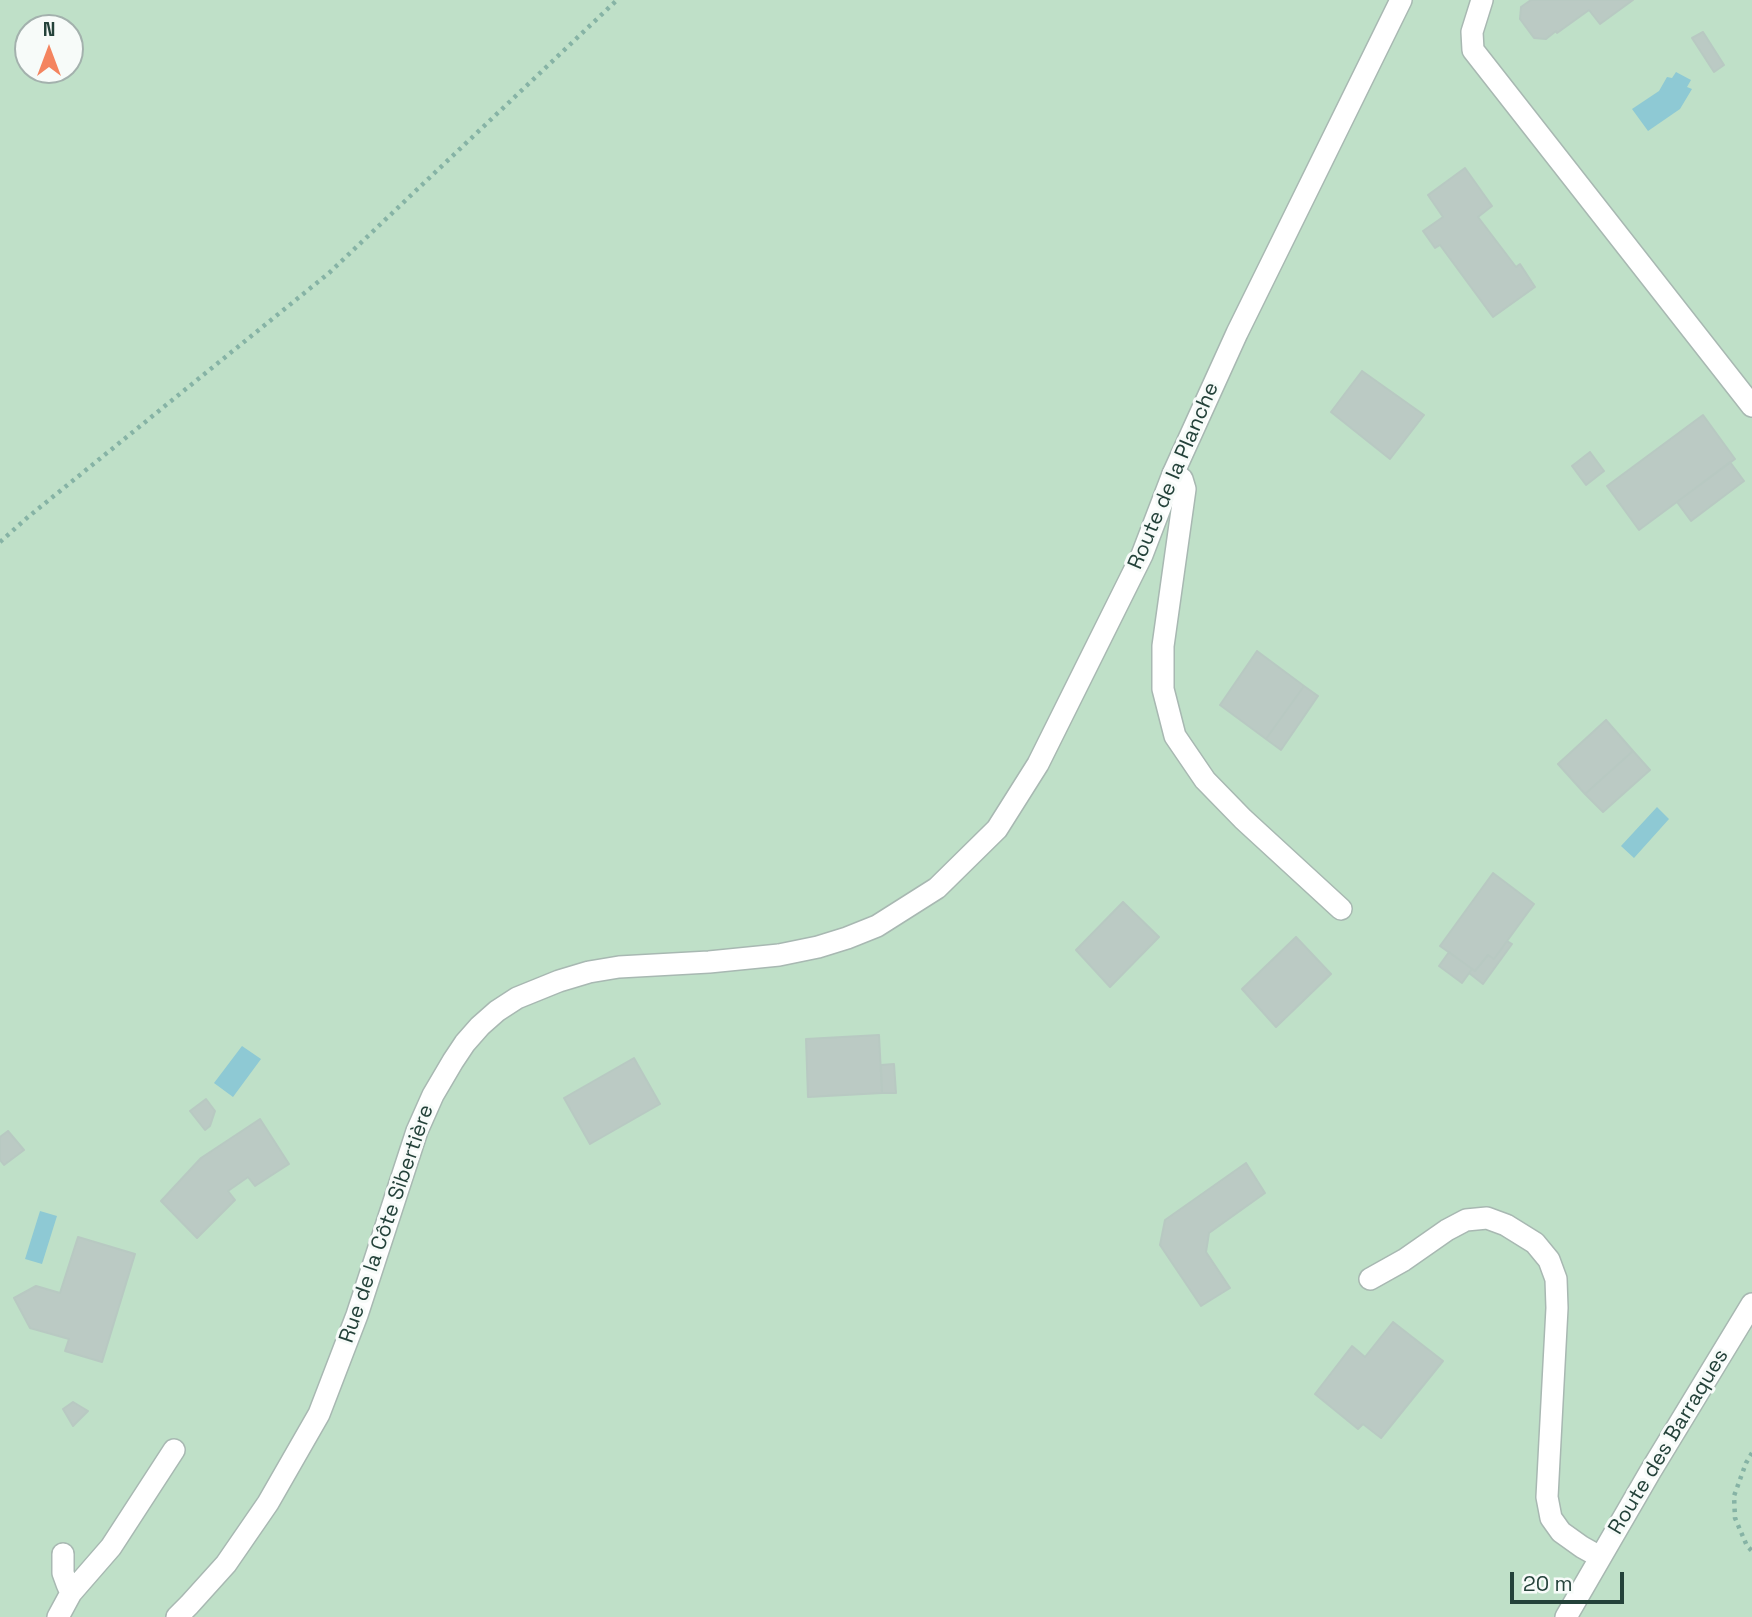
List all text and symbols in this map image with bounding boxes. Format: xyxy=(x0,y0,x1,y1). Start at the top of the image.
north arrow xyxy=(14,14,84,84)
text: N xyxy=(43,17,55,42)
street label: Route de la Planche xyxy=(1123,379,1225,573)
street label: Rue de la Côte Sibertière xyxy=(334,1102,440,1346)
street label: Route des Barraques xyxy=(1604,1345,1734,1539)
scale bar xyxy=(1514,1558,1628,1602)
text: 20 m xyxy=(1523,1570,1573,1597)

